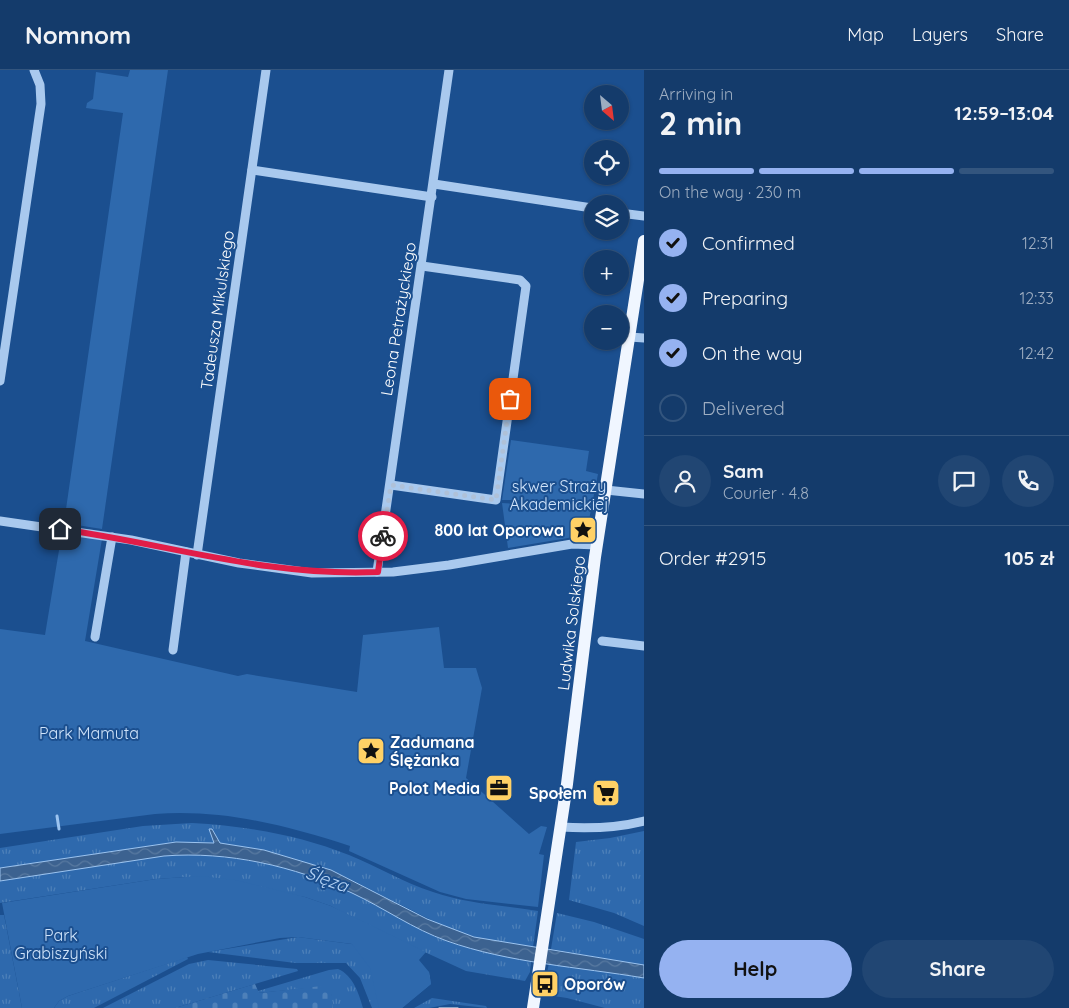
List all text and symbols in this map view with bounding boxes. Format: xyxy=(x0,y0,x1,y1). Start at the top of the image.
text: Nomnom xyxy=(25,20,131,50)
text: Map xyxy=(847,23,884,46)
text: Layers xyxy=(912,23,968,46)
text: Share xyxy=(996,23,1044,46)
text: Arriving in xyxy=(659,84,733,104)
north arrow xyxy=(584,85,629,130)
map controls xyxy=(584,85,629,350)
text: 12:59–13:04 xyxy=(954,101,1054,125)
text: 2 min xyxy=(659,103,742,143)
button: locate xyxy=(584,140,629,185)
text: On the way · 230 m xyxy=(659,182,801,202)
button: layers xyxy=(584,195,629,240)
street label: Tadeusza Mikulskiego xyxy=(196,229,238,391)
icon: check xyxy=(659,229,687,257)
text: Confirmed xyxy=(702,231,795,255)
text: 12:31 xyxy=(1022,233,1054,253)
street label: Leona Petrażyckiego xyxy=(376,241,420,397)
button: + xyxy=(584,250,629,295)
icon: check xyxy=(659,284,687,312)
text: Preparing xyxy=(702,286,788,310)
text: 12:33 xyxy=(1019,288,1054,308)
button: − xyxy=(584,305,629,350)
icon: check xyxy=(659,339,687,367)
text: On the way xyxy=(702,341,803,365)
text: 12:42 xyxy=(1019,343,1054,363)
pin xyxy=(489,378,531,420)
icon: bag xyxy=(496,385,524,413)
text: Delivered xyxy=(702,396,785,420)
button: person xyxy=(659,455,711,507)
button: chat xyxy=(938,455,990,507)
button: phone xyxy=(1002,455,1054,507)
text: Sam xyxy=(723,459,764,483)
park label: skwer Straży Akademickiej xyxy=(510,476,608,514)
text: Courier · 4.8 xyxy=(723,483,809,503)
pin xyxy=(39,508,81,550)
courier xyxy=(358,511,408,561)
icon: home xyxy=(46,515,74,543)
place icon: 800 lat Oporowa xyxy=(568,515,598,545)
place label: 800 lat Oporowa xyxy=(435,520,564,540)
icon: bike xyxy=(369,522,397,550)
text: Order #2915 xyxy=(659,546,766,570)
text: 105 zł xyxy=(1004,546,1054,570)
street label: Ludwika Solskiego xyxy=(553,555,589,691)
park label: Park Mamuta xyxy=(39,723,139,743)
place label: Zadumana Ślężanka xyxy=(390,732,475,770)
place icon: Zadumana Ślężanka xyxy=(356,736,386,766)
office icon: Polot Media xyxy=(484,773,514,803)
place label: Polot Media xyxy=(389,778,480,798)
supermarket icon: Społem xyxy=(591,778,621,808)
place label: Społem xyxy=(529,783,587,803)
water label: Ślęza xyxy=(302,861,353,898)
park label: Park Grabiszyński xyxy=(15,925,107,963)
button: Help xyxy=(659,940,852,998)
button: Share xyxy=(862,940,1054,998)
bus stop icon: Oporów xyxy=(530,969,560,999)
place label: Oporów xyxy=(564,974,625,994)

